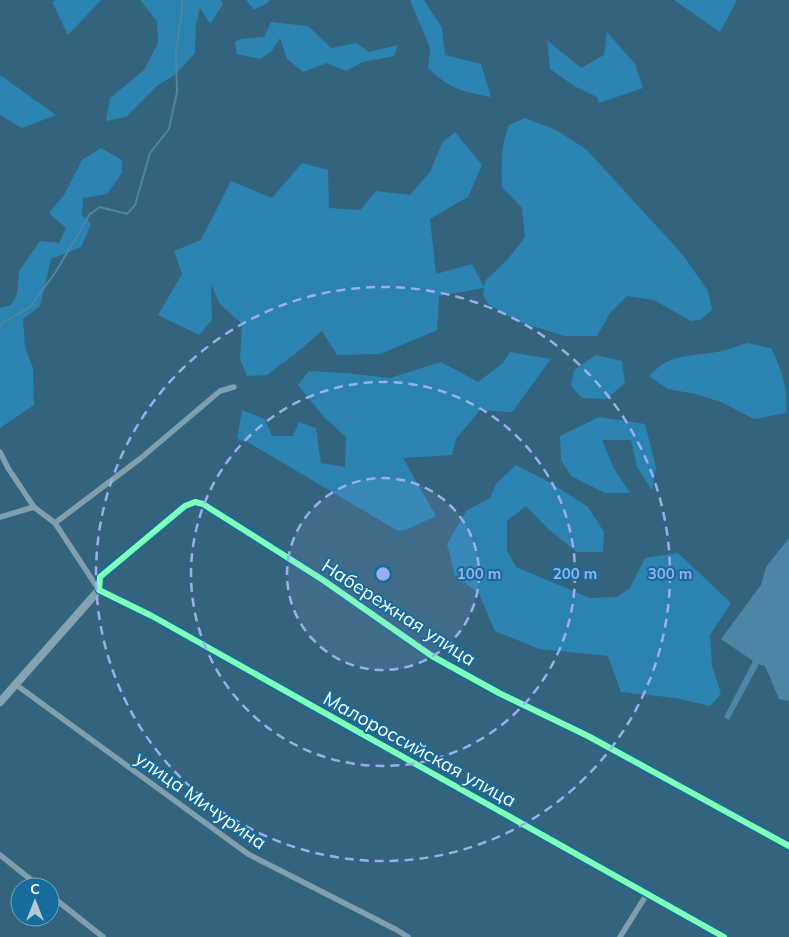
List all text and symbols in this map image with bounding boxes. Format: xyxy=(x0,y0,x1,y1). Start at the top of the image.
street label: Набережная улица xyxy=(317,553,481,671)
text: 100 m xyxy=(457,564,501,583)
text: 200 m xyxy=(553,564,597,583)
text: 300 m xyxy=(648,564,692,583)
centre of rings xyxy=(374,565,392,583)
street label: Малороссийская улица xyxy=(319,686,521,812)
street label: улица Мичурина xyxy=(131,746,271,854)
north arrow xyxy=(10,877,60,927)
text: С xyxy=(30,880,40,898)

